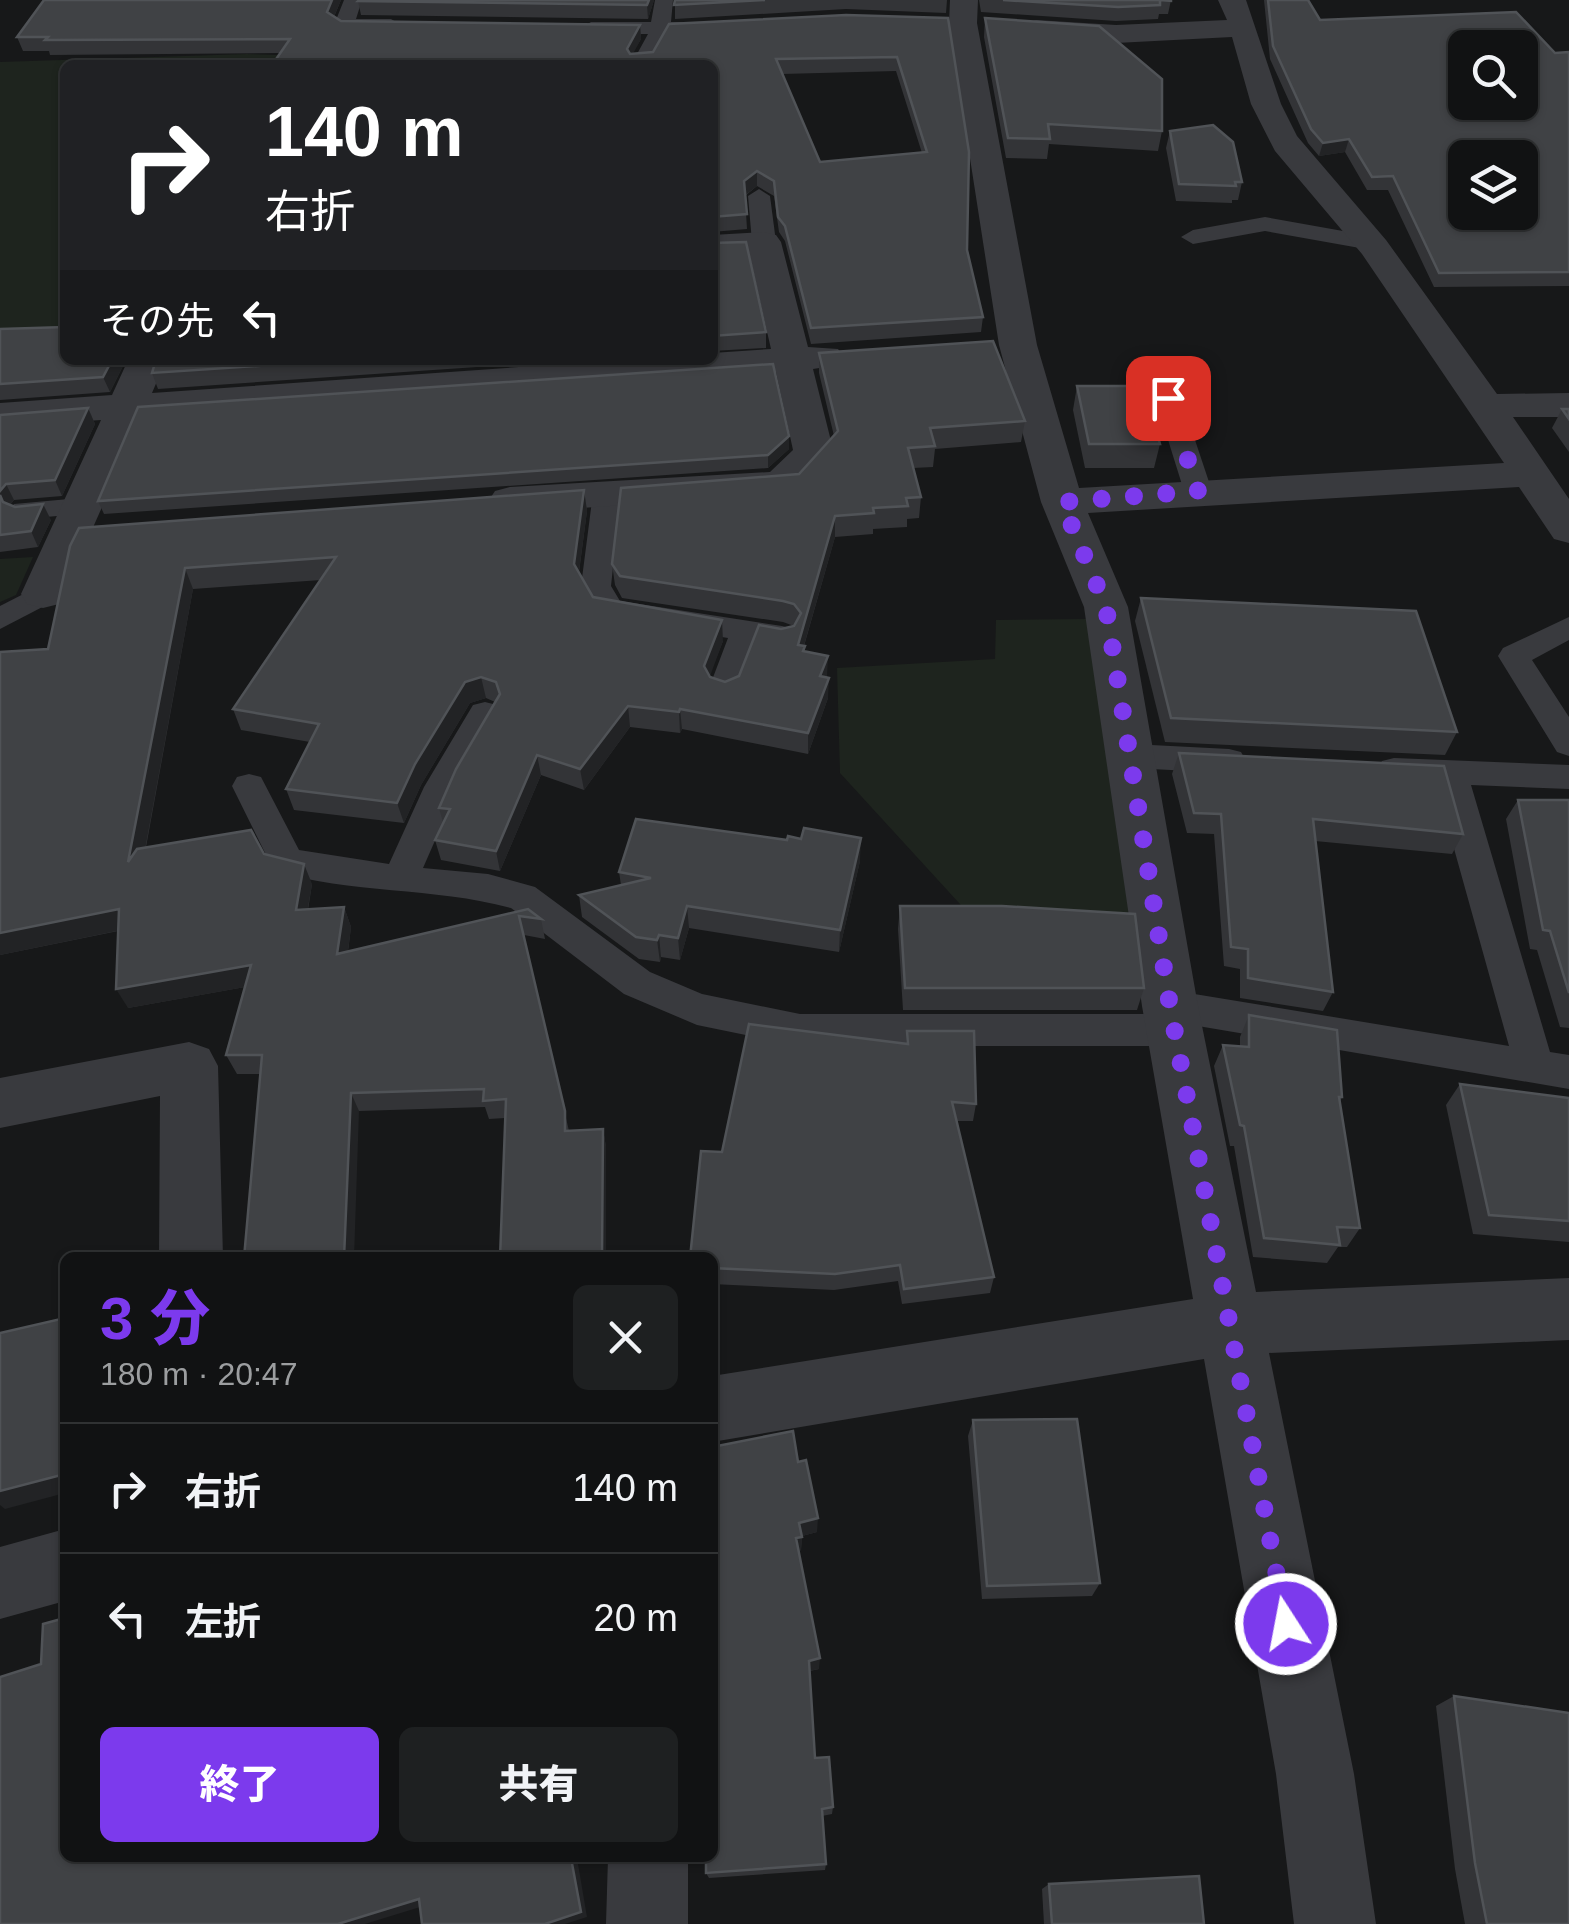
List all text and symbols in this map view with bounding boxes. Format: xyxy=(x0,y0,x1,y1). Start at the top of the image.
map controls xyxy=(1448,30,1538,230)
button: search xyxy=(1448,30,1538,120)
text: 140 m xyxy=(265,93,463,171)
icon: right xyxy=(100,100,230,230)
button: layers xyxy=(1448,140,1538,230)
text: 右折 xyxy=(265,186,355,237)
icon: left xyxy=(234,290,289,345)
text: その先 xyxy=(100,300,214,342)
pin xyxy=(1126,356,1211,441)
icon: arrive xyxy=(1141,371,1196,426)
text: 3 分 xyxy=(100,1285,210,1352)
button: close xyxy=(573,1285,678,1390)
text: 180 m · 20:47 xyxy=(100,1356,297,1392)
icon: right xyxy=(100,1461,155,1516)
text: 140 m xyxy=(572,1467,678,1509)
text: 右折 xyxy=(185,1471,261,1513)
position arrow xyxy=(1234,1572,1338,1676)
icon: left xyxy=(100,1591,155,1646)
text: 20 m xyxy=(594,1597,678,1639)
text: 左折 xyxy=(185,1601,261,1643)
button: 終了 xyxy=(100,1727,379,1842)
button: 共有 xyxy=(399,1727,678,1842)

